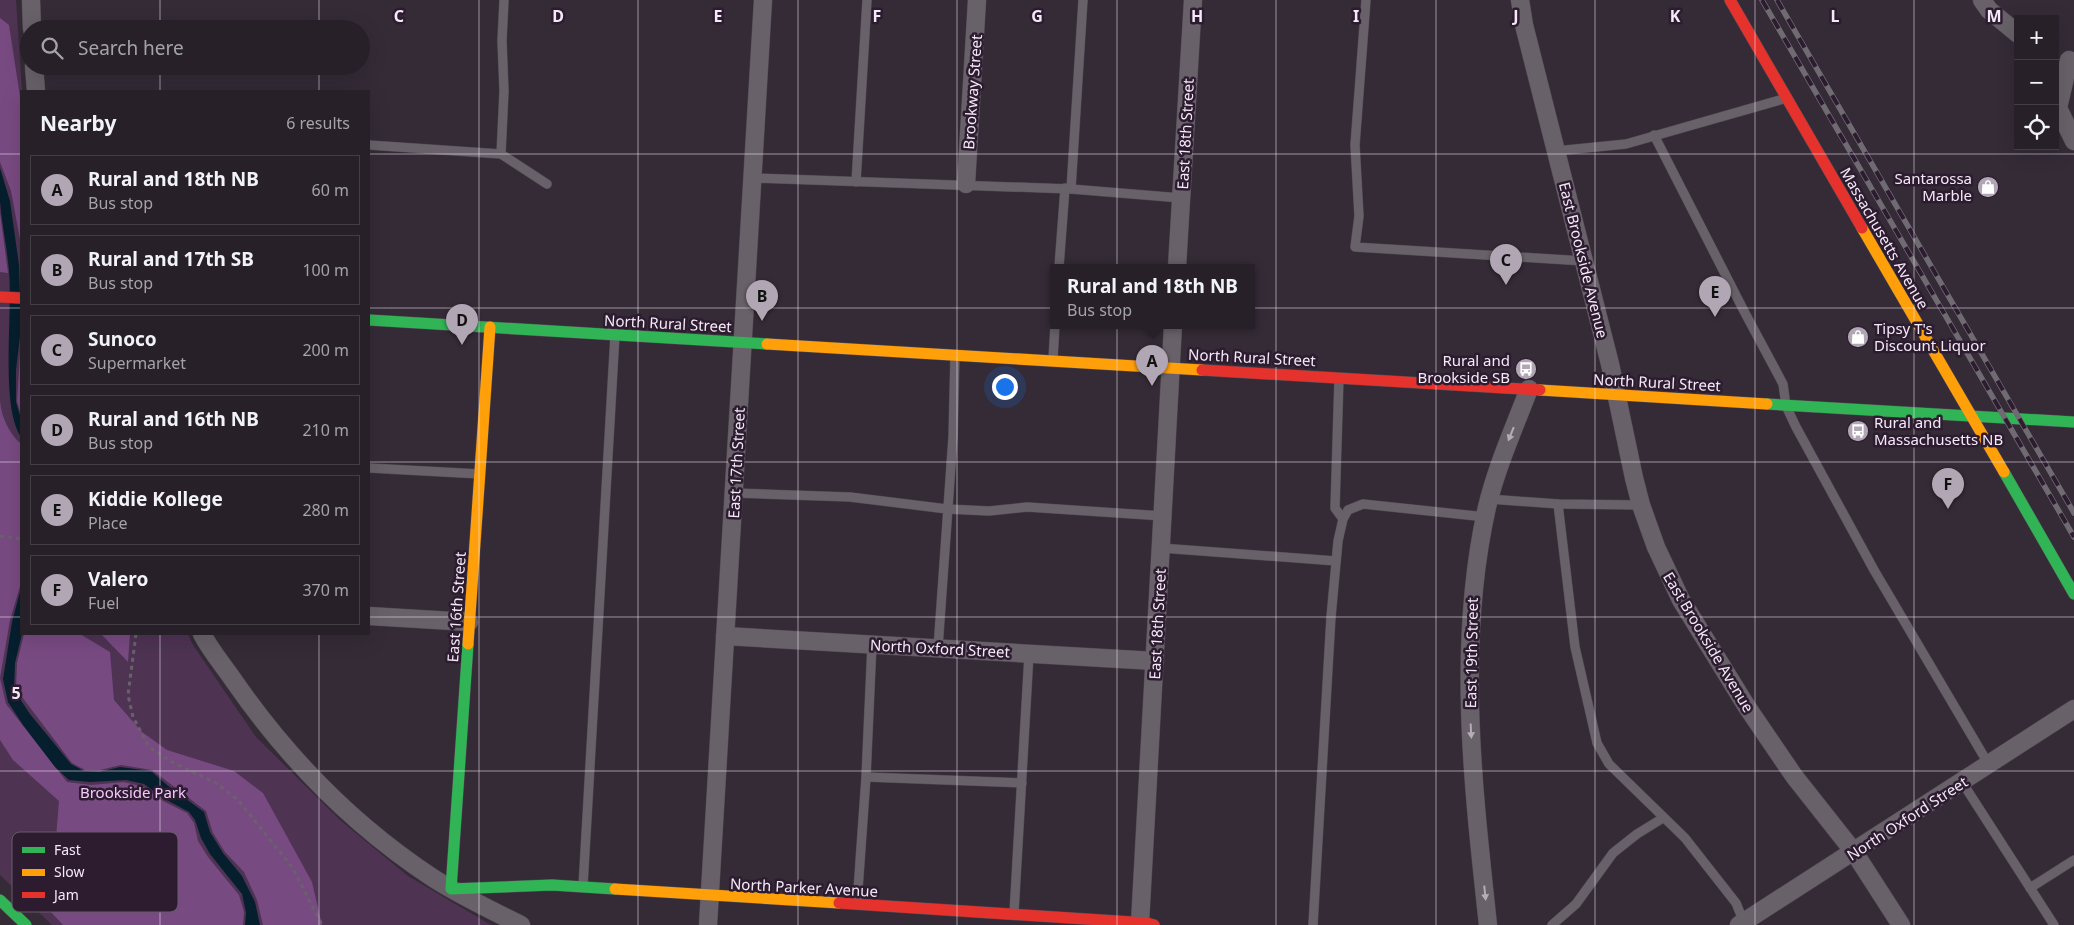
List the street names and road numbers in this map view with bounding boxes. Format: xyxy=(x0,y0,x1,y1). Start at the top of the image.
street label: Brookway Street xyxy=(958,33,986,150)
street label: East 18th Street xyxy=(1172,78,1198,190)
street label: Massachusetts Avenue xyxy=(1836,163,1934,313)
street label: East Brookside Avenue xyxy=(1555,180,1613,340)
street label: North Rural Street xyxy=(604,310,733,336)
street label: North Rural Street xyxy=(1188,344,1317,370)
street label: North Rural Street xyxy=(1593,369,1722,395)
street label: East 17th Street xyxy=(723,407,749,519)
street label: East 16th Street xyxy=(442,550,470,663)
street label: East 18th Street xyxy=(1144,568,1170,680)
street label: East Brookside Avenue xyxy=(1659,568,1759,716)
street label: East 19th Street xyxy=(1460,597,1482,709)
street label: North Oxford Street xyxy=(870,634,1011,662)
street label: North Oxford Street xyxy=(1843,771,1972,865)
street label: North Parker Avenue xyxy=(729,873,879,901)

